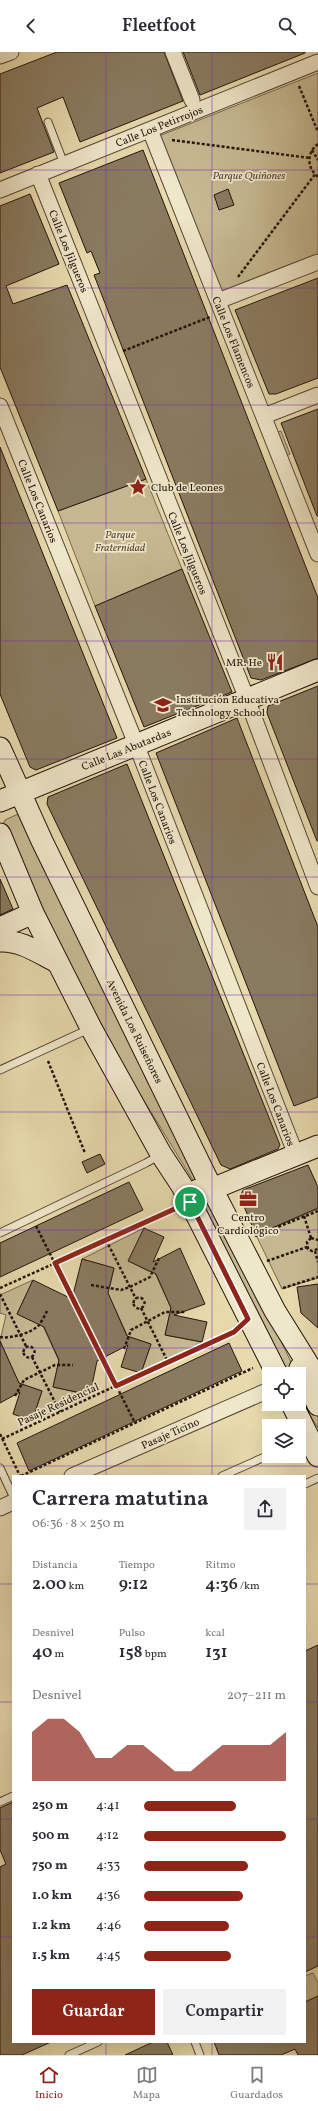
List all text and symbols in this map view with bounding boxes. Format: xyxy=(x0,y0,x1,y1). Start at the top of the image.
text: Fleetfoot xyxy=(122,14,196,39)
icon: back xyxy=(20,15,42,37)
icon: search xyxy=(276,15,298,37)
street label: Calle Los Petirrojos xyxy=(114,103,206,152)
park label: Parque Quiñones xyxy=(213,169,285,184)
street label: Calle Los Jilgueros xyxy=(44,208,91,295)
street label: Calle Los Flamencos xyxy=(207,295,258,391)
street label: Calle Los Canarios xyxy=(13,458,60,546)
place icon: Club de Leones xyxy=(128,477,148,497)
place label: Club de Leones xyxy=(151,481,224,496)
street label: Calle Los Jilgueros xyxy=(163,510,210,597)
park label: Parque Fraternidad xyxy=(95,528,146,556)
restaurant icon: MR. He xyxy=(265,652,285,672)
place label: MR. He xyxy=(226,656,262,671)
place label: Institución Educativa Technology School xyxy=(176,693,279,721)
school or university icon: Institución Educativa Technology School xyxy=(153,695,173,715)
street label: Calle Las Abutardas xyxy=(79,725,174,775)
street label: Calle Los Canarios xyxy=(134,758,180,847)
street label: Avenida Los Ruiseñores xyxy=(102,977,166,1087)
street label: Calle Los Canarios xyxy=(252,1060,298,1149)
pin xyxy=(173,1185,207,1219)
office icon: Centro Cardiológico xyxy=(238,1189,258,1209)
icon: arrive xyxy=(179,1191,201,1213)
place label: Centro Cardiológico xyxy=(217,1211,279,1239)
map controls xyxy=(262,1367,306,1463)
button: locate xyxy=(262,1367,306,1411)
street label: Pasaje Residencial xyxy=(16,1380,102,1431)
street label: Pasaje Ticino xyxy=(139,1415,202,1454)
button: layers xyxy=(262,1419,306,1463)
text: Carrera matutina xyxy=(32,1484,209,1515)
button: share xyxy=(244,1488,286,1530)
text: 06:36 · 8 × 250 m xyxy=(32,1515,124,1533)
text: Distancia xyxy=(32,1558,78,1573)
text: Tiempo xyxy=(119,1558,155,1573)
text: Ritmo xyxy=(205,1558,236,1573)
text: 2.00 xyxy=(32,1573,66,1596)
text: 9:12 xyxy=(119,1573,148,1596)
text: 4:36 xyxy=(205,1573,238,1596)
text: km xyxy=(66,1579,84,1594)
text: /km xyxy=(238,1579,260,1594)
text: Desnivel xyxy=(32,1626,74,1641)
text: Pulso xyxy=(119,1626,145,1641)
text: kcal xyxy=(205,1626,225,1641)
text: 40 xyxy=(32,1641,52,1664)
text: 158 xyxy=(119,1641,143,1664)
text: 131 xyxy=(205,1641,227,1664)
text: m xyxy=(52,1647,64,1662)
text: bpm xyxy=(143,1647,167,1662)
text: Desnivel xyxy=(32,1687,82,1705)
text: 207–211 m xyxy=(227,1687,286,1705)
text: 250 m xyxy=(32,1797,68,1815)
text: 4:41 xyxy=(96,1797,120,1815)
text: 500 m xyxy=(32,1827,69,1845)
text: 4:12 xyxy=(96,1827,119,1845)
text: 750 m xyxy=(32,1857,68,1875)
text: 4:33 xyxy=(96,1857,120,1875)
text: 1.0 km xyxy=(32,1887,72,1905)
text: 4:36 xyxy=(96,1887,120,1905)
text: 1.2 km xyxy=(32,1917,71,1935)
text: 4:46 xyxy=(96,1917,121,1935)
text: 1.5 km xyxy=(32,1947,70,1965)
text: 4:45 xyxy=(96,1947,120,1965)
button: Guardar xyxy=(32,1989,155,2035)
button: Compartir xyxy=(163,1989,286,2035)
tab: Inicio xyxy=(35,2064,63,2103)
tab: Mapa xyxy=(133,2064,160,2103)
tab: Guardados xyxy=(230,2064,283,2103)

